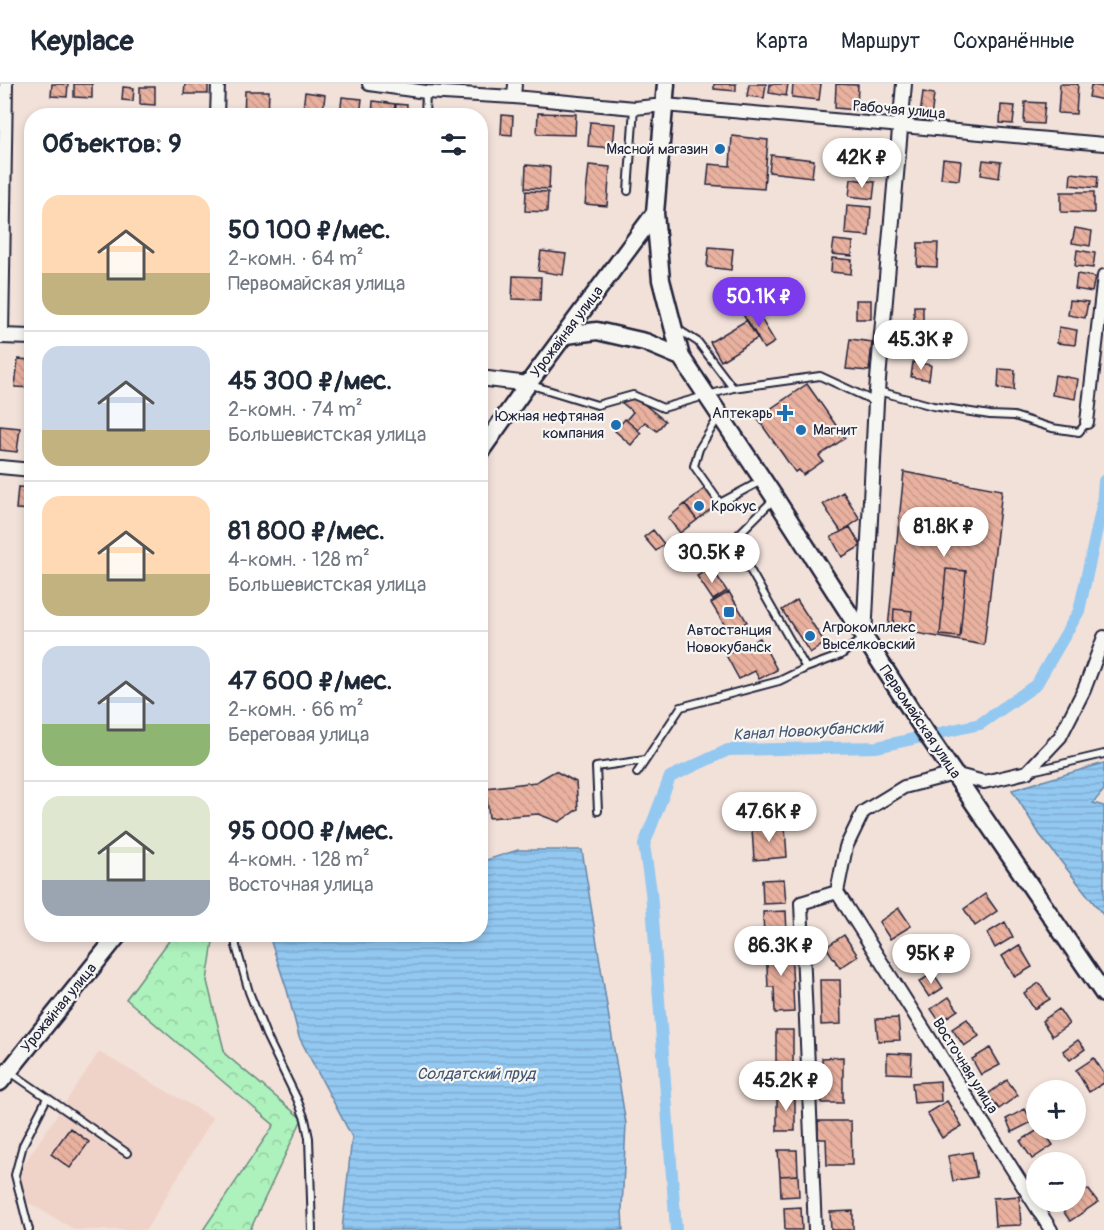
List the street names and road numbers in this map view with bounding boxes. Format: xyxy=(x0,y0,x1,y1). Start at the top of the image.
street label: Рабочая улица xyxy=(852,96,946,124)
street label: Урожайная улица xyxy=(526,282,608,382)
street label: Первомайская улица xyxy=(875,662,965,782)
street label: Урожайная улица xyxy=(17,959,101,1057)
street label: Восточная улица xyxy=(928,1015,1002,1117)

